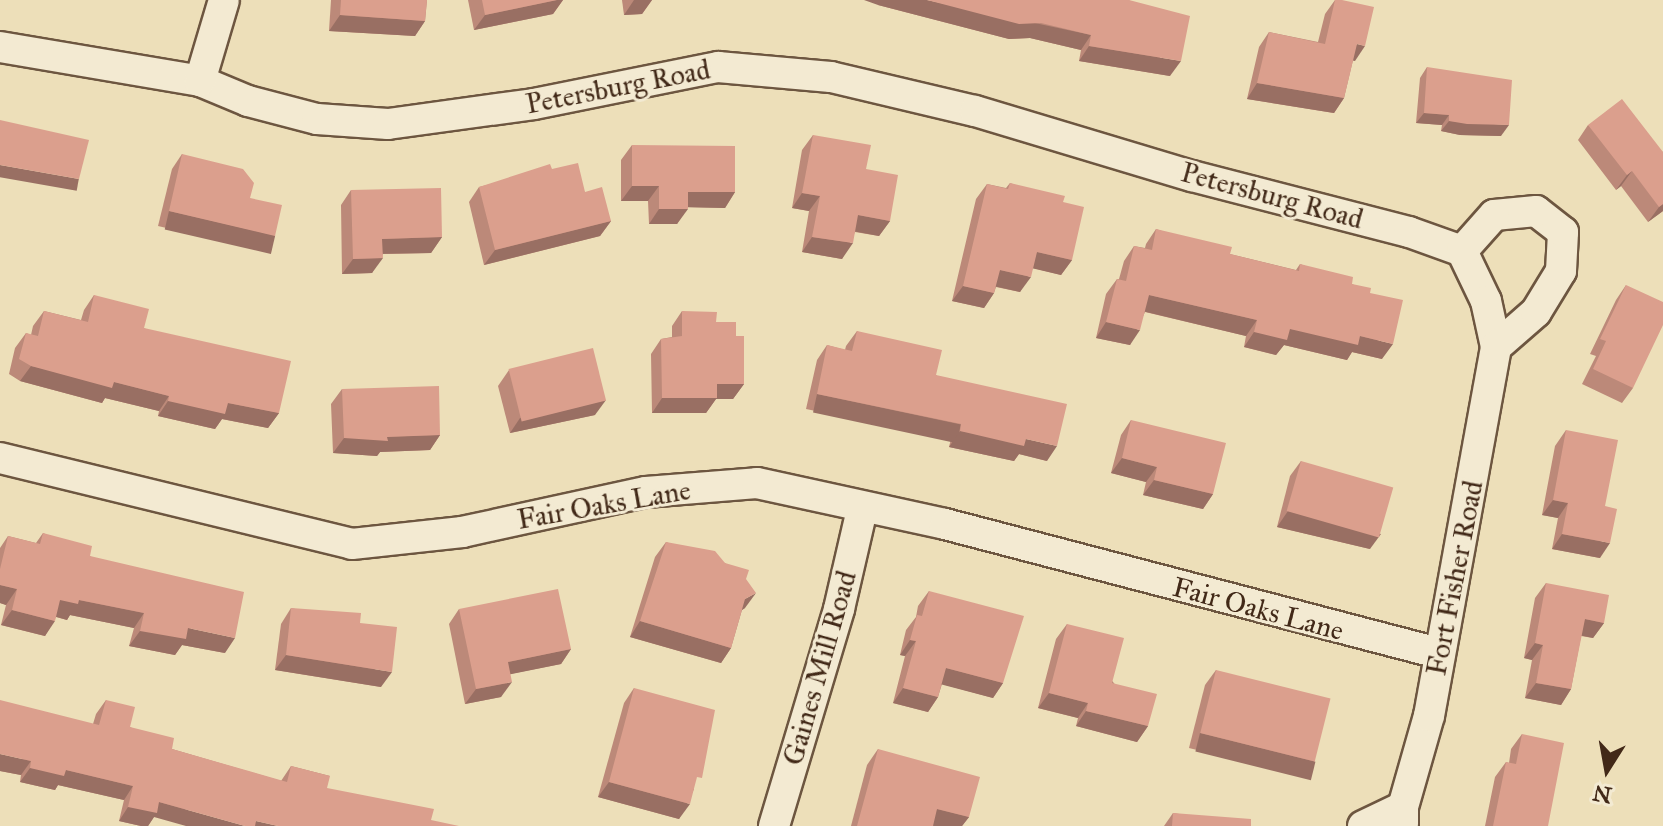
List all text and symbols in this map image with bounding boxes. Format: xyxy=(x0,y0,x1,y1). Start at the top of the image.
street label: Petersburg Road xyxy=(523,53,713,121)
street label: Petersburg Road xyxy=(1177,156,1367,236)
street label: Fair Oaks Lane xyxy=(515,473,693,537)
street label: Fort Fisher Road xyxy=(1420,478,1490,678)
street label: Gaines Mill Road xyxy=(776,567,864,769)
street label: Fair Oaks Lane xyxy=(1169,570,1347,648)
north arrow xyxy=(1567,730,1647,810)
text: N xyxy=(1591,779,1614,809)

